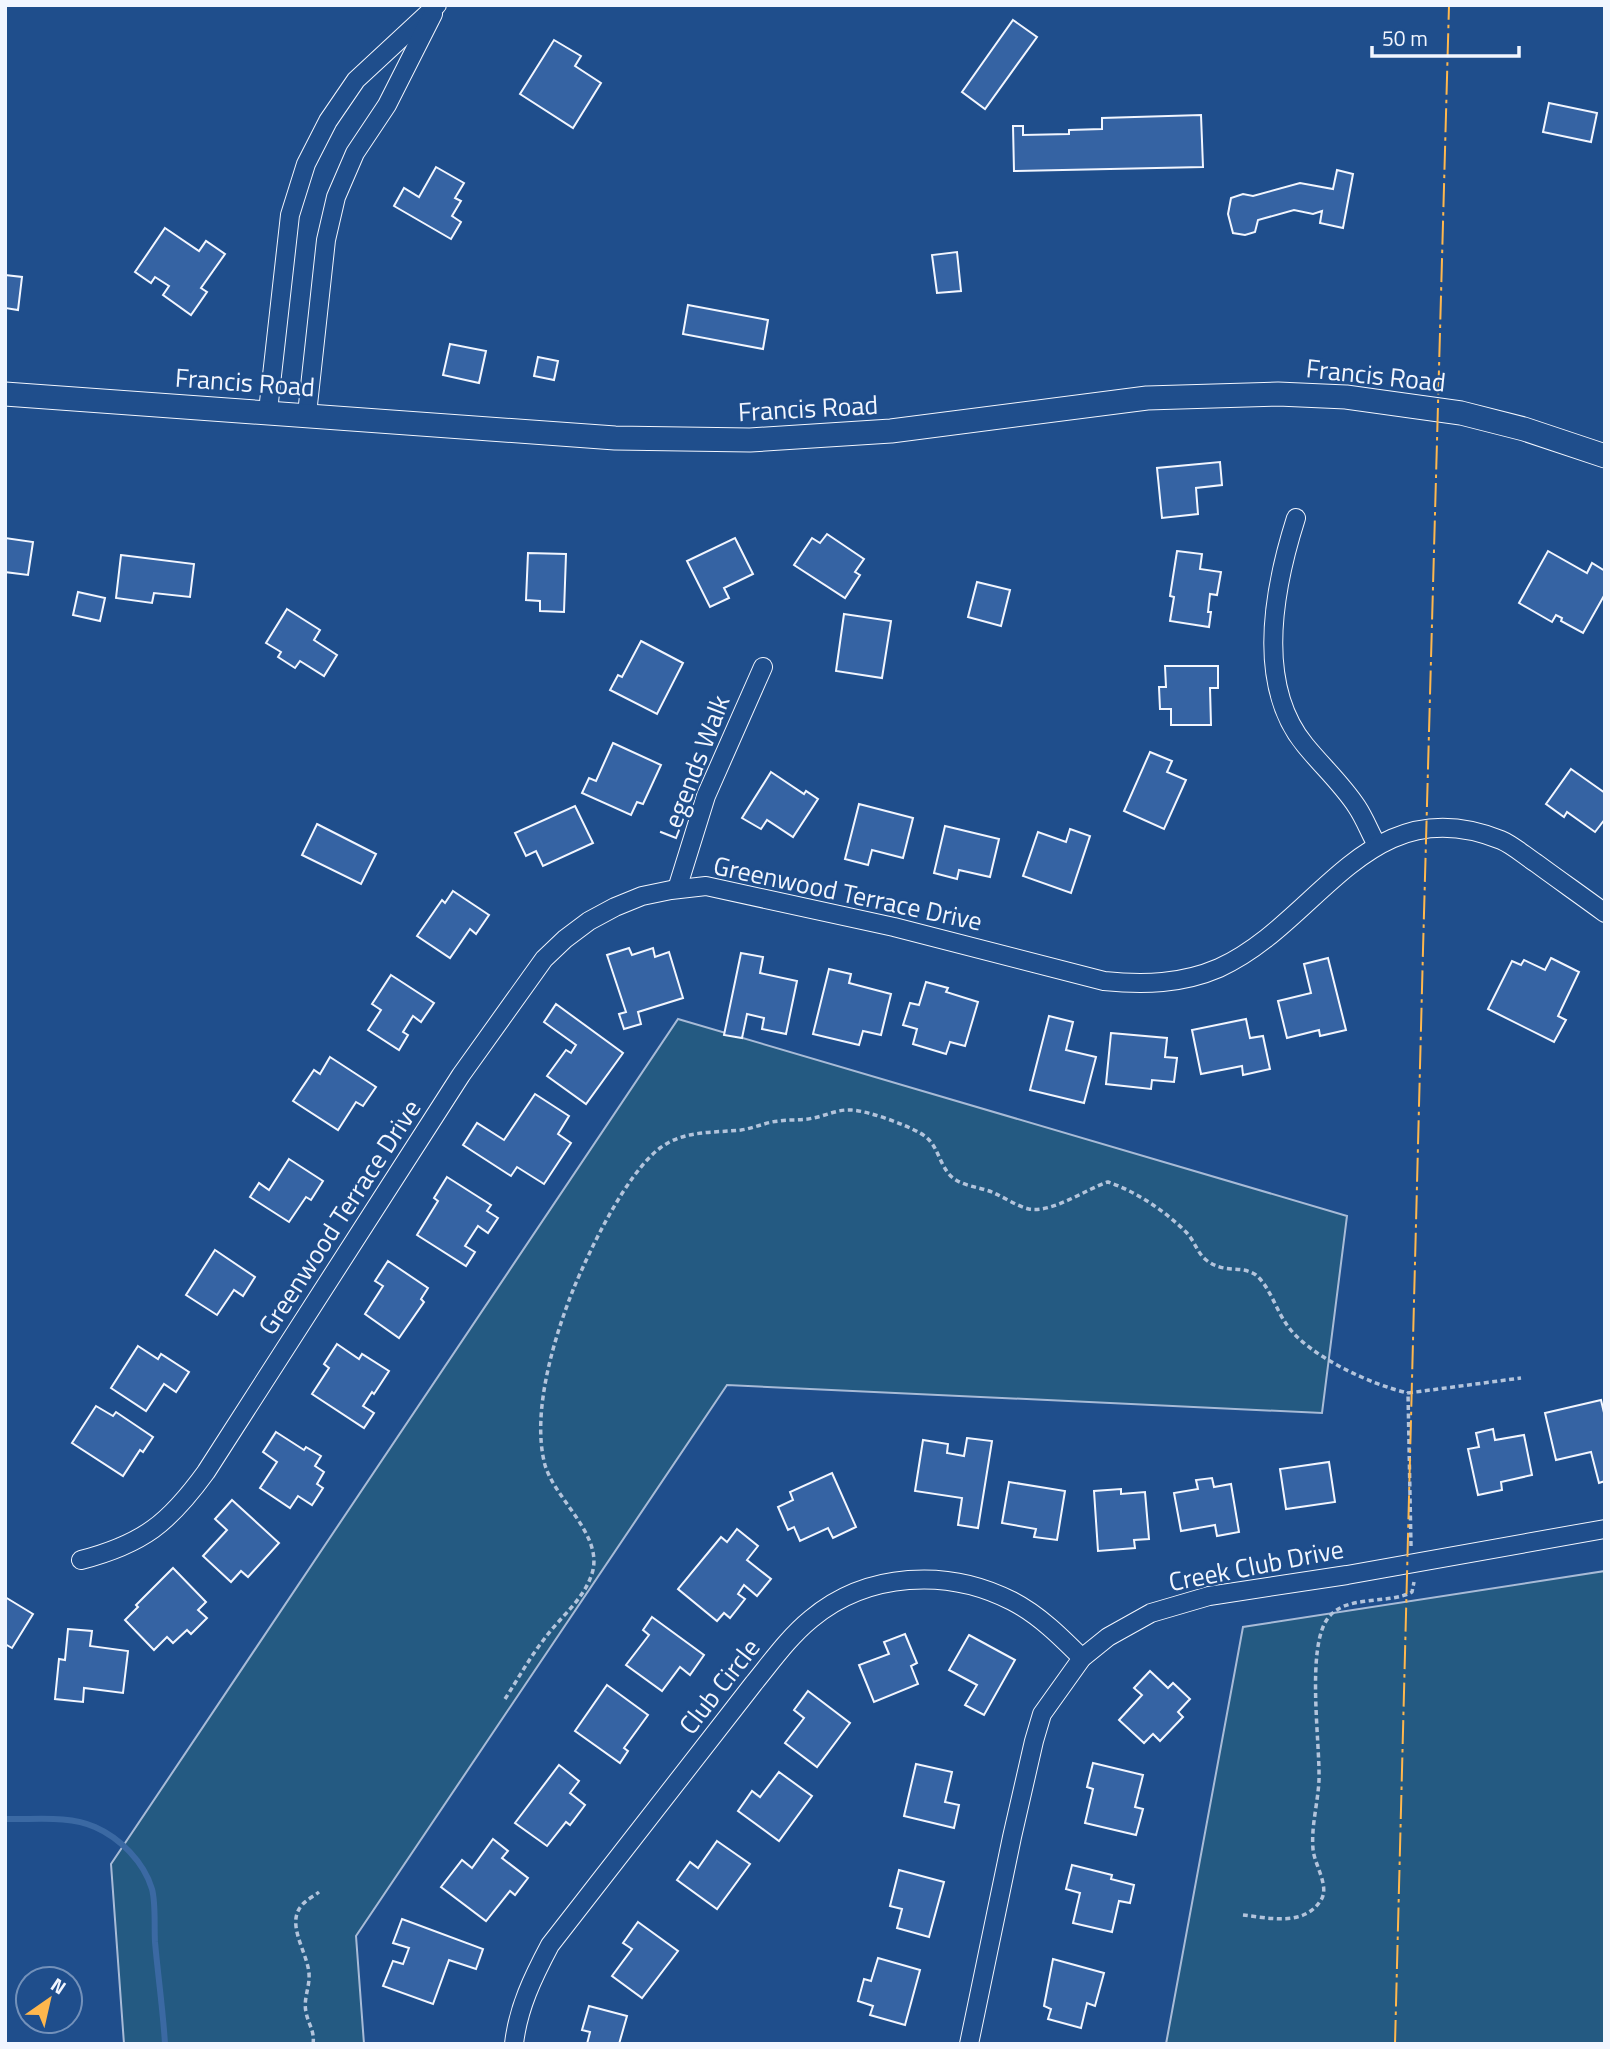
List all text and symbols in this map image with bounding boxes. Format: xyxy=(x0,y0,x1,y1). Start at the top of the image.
scale bar xyxy=(1372,14,1519,58)
text: 50 m xyxy=(1382,22,1428,54)
street label: Francis Road xyxy=(1304,348,1448,402)
street label: Francis Road xyxy=(174,358,316,406)
street label: Francis Road xyxy=(737,385,879,431)
street label: Legends Walk xyxy=(649,689,739,845)
street label: Greenwood Terrace Drive xyxy=(710,845,986,941)
street label: Greenwood Terrace Drive xyxy=(248,1092,430,1342)
street label: Creek Club Drive xyxy=(1165,1529,1347,1601)
street label: Club Circle xyxy=(669,1630,769,1742)
north arrow xyxy=(14,1965,84,2035)
text: N xyxy=(45,1970,72,2001)

